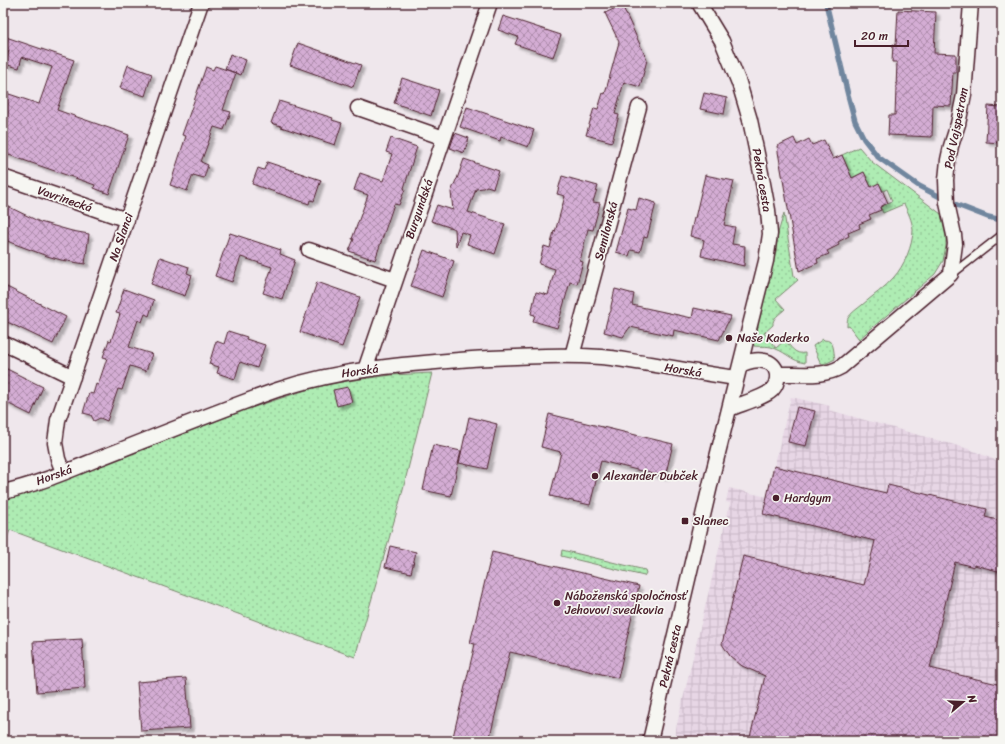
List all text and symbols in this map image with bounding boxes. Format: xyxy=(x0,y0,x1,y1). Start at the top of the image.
scale bar xyxy=(855,22,908,48)
text: 20 m xyxy=(861,25,888,47)
street label: Pod Vajspetrom xyxy=(937,85,975,171)
street label: Pekná cesta xyxy=(746,146,778,214)
street label: Burgundská xyxy=(398,176,440,242)
street label: Vavrinecká xyxy=(35,179,95,219)
street label: Semilonská xyxy=(588,199,624,263)
street label: Na Slanci xyxy=(102,209,140,264)
place label: Naše Kaderko xyxy=(737,327,809,349)
marker: Naše Kaderko xyxy=(724,333,734,343)
street label: Horská xyxy=(663,356,703,384)
street label: Horská xyxy=(340,358,380,384)
street label: Horská xyxy=(33,458,75,492)
place label: Alexander Dubček xyxy=(602,465,698,487)
marker: Alexander Dubček xyxy=(590,471,600,481)
place label: Hardgym xyxy=(784,487,831,509)
marker: Hardgym xyxy=(771,493,781,503)
place label: Slanec xyxy=(693,510,729,532)
marker: Slanec xyxy=(680,516,690,526)
place label: Náboženská spoločnosť Jehovovi svedkovia xyxy=(564,585,689,621)
marker: Náboženská spoločnosť Jehovovi svedkovia xyxy=(552,598,562,608)
street label: Pekná cesta xyxy=(652,622,688,690)
north arrow xyxy=(943,682,983,722)
text: N xyxy=(961,691,982,706)

